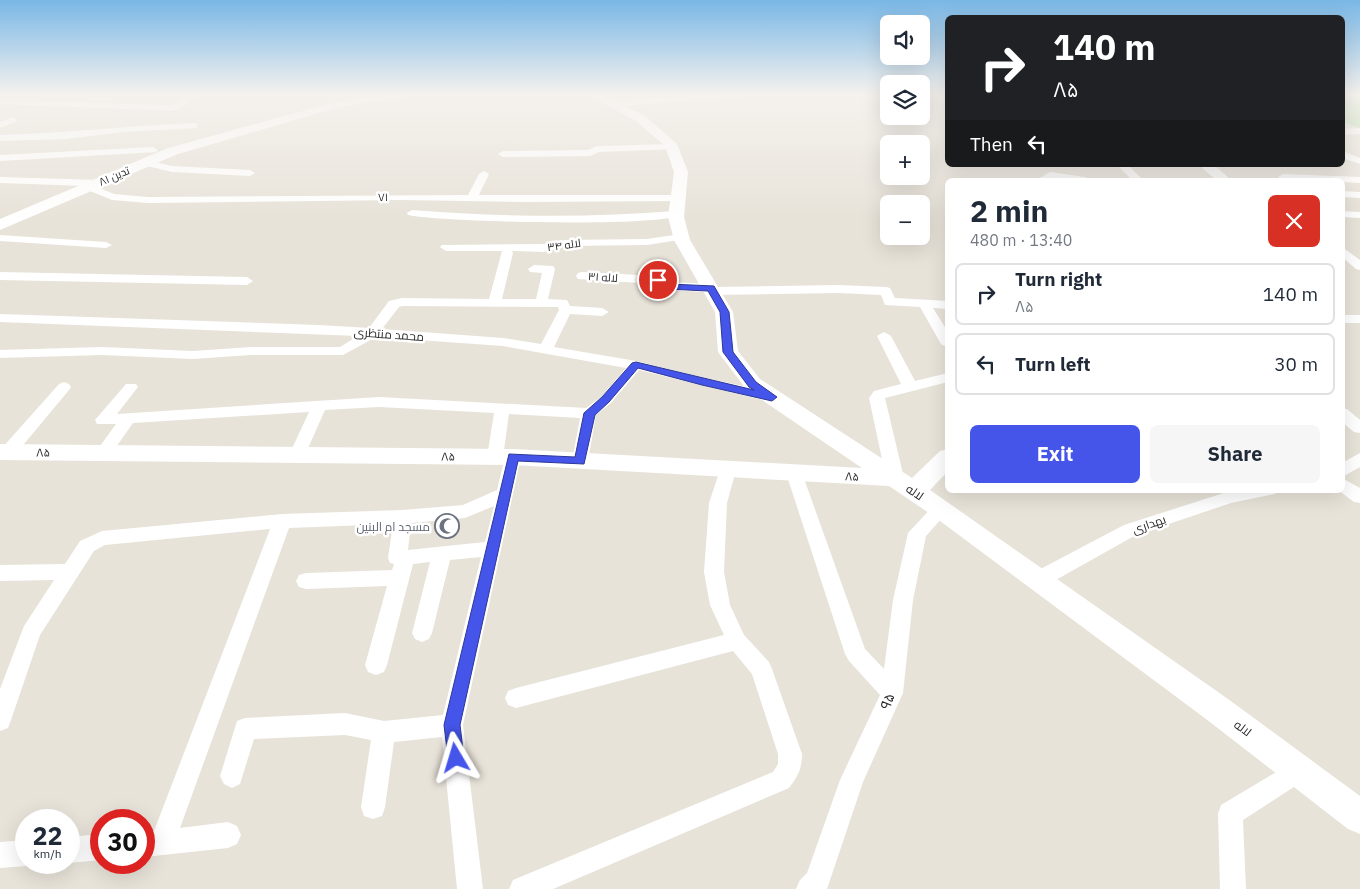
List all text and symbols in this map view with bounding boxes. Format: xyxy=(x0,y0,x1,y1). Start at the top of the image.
map controls xyxy=(880,15,930,245)
button: sound xyxy=(880,15,930,65)
text: 140 m xyxy=(1053,24,1156,70)
icon: right xyxy=(970,35,1035,100)
text: ۸۵ xyxy=(1053,74,1079,103)
button: layers xyxy=(880,75,930,125)
icon: left xyxy=(1023,130,1051,158)
text: Then xyxy=(970,132,1013,156)
button: + xyxy=(880,135,930,185)
street label: تدین ۸۱ xyxy=(96,163,132,189)
street label: ۷۱ xyxy=(378,190,388,204)
text: 2 min xyxy=(970,191,1048,230)
button: − xyxy=(880,195,930,245)
button: close xyxy=(1268,195,1320,247)
text: 480 m · 13:40 xyxy=(970,230,1072,250)
street label: لاله ۳۴ xyxy=(546,236,582,254)
pin xyxy=(637,259,679,301)
icon: arrive xyxy=(644,266,672,294)
text: Turn right xyxy=(1015,267,1102,291)
street label: لاله ۳۱ xyxy=(588,269,618,285)
icon: right xyxy=(972,280,1000,308)
text: 140 m xyxy=(1263,282,1318,306)
text: ۸۵ xyxy=(1015,296,1034,316)
street label: محمد منتظری xyxy=(353,324,425,344)
icon: left xyxy=(972,350,1000,378)
text: Turn left xyxy=(1015,352,1091,376)
text: 30 m xyxy=(1274,352,1318,376)
button: Exit xyxy=(970,425,1140,483)
button: Share xyxy=(1150,425,1320,483)
street label: ۸۵ xyxy=(36,444,50,460)
street label: ۸۵ xyxy=(441,448,455,464)
street label: ۸۵ xyxy=(845,468,859,484)
street label: لاله xyxy=(903,481,927,503)
street label: بهداری xyxy=(1130,511,1168,537)
mosque icon: مسجد ام البنین xyxy=(434,513,460,539)
place label: مسجد ام البنین xyxy=(356,519,430,535)
street label: ۹۵ xyxy=(875,690,899,712)
street label: لاله xyxy=(1231,717,1255,739)
position arrow xyxy=(429,731,481,783)
speed limit sign: 30 xyxy=(90,809,155,874)
text: 22 xyxy=(32,819,63,852)
text: km/h xyxy=(33,846,62,861)

